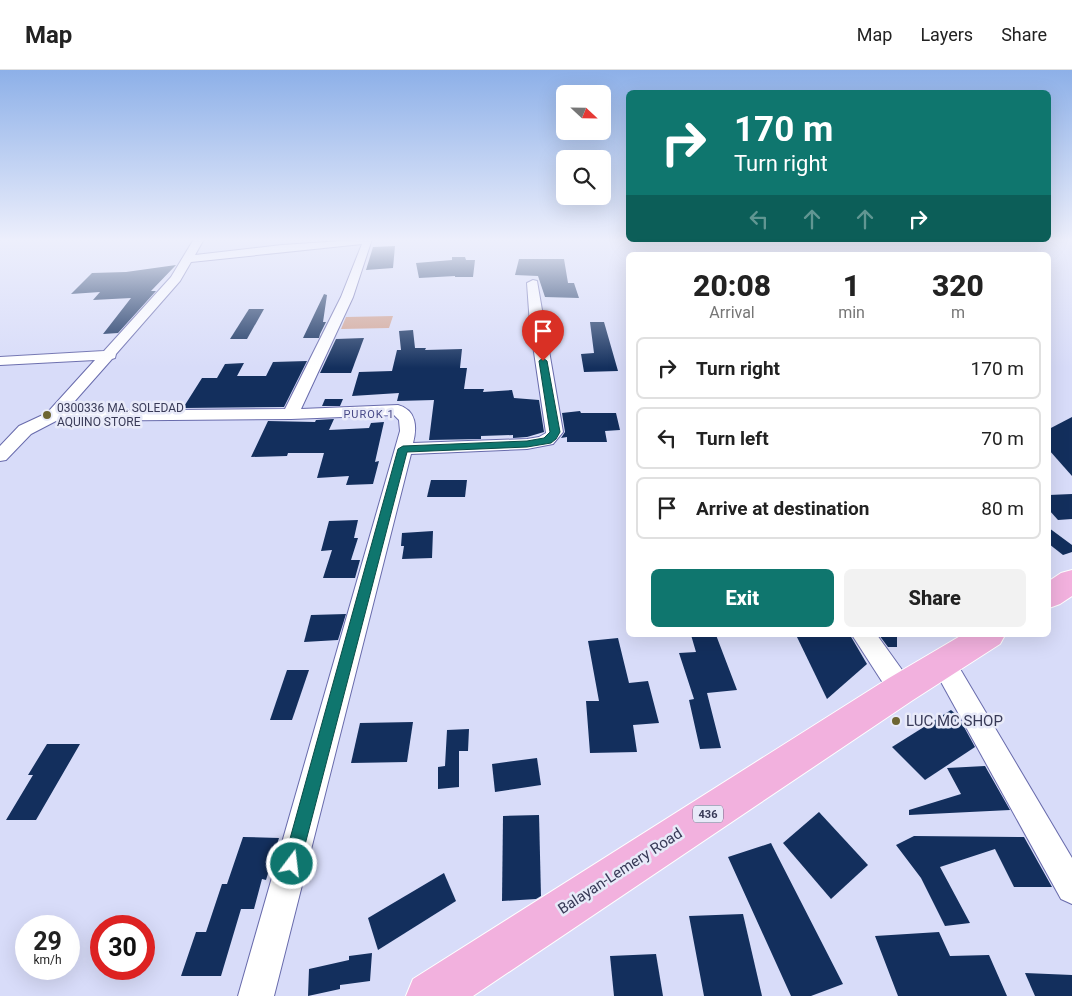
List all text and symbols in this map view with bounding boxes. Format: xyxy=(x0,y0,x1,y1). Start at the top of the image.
text: Map xyxy=(25,21,72,49)
text: Map xyxy=(857,24,892,45)
text: Layers xyxy=(920,24,973,45)
text: Share xyxy=(1001,24,1047,45)
north arrow xyxy=(556,85,611,140)
map controls xyxy=(556,85,611,205)
text: 170 m xyxy=(734,109,833,150)
icon: right xyxy=(651,110,716,175)
button: search xyxy=(556,150,611,205)
text: Turn right xyxy=(734,151,828,176)
icon: left xyxy=(745,205,773,233)
icon: ahead xyxy=(798,205,826,233)
icon: ahead xyxy=(851,205,879,233)
icon: right xyxy=(904,205,932,233)
text: 20:08 xyxy=(693,268,771,303)
text: 1 xyxy=(843,268,860,303)
text: 320 xyxy=(932,268,984,303)
text: Arrival xyxy=(709,303,755,322)
text: min xyxy=(838,303,865,322)
text: m xyxy=(951,303,965,322)
pin xyxy=(522,310,564,361)
icon: arrive xyxy=(529,317,557,345)
icon: right xyxy=(653,354,681,382)
text: Turn right xyxy=(696,357,780,380)
text: 170 m xyxy=(971,357,1024,380)
place label: 0300336 MA. SOLEDAD AQUINO STORE xyxy=(57,401,184,429)
district label: PUROK 1 xyxy=(343,408,395,421)
marker: 0300336 MA. SOLEDAD AQUINO STORE xyxy=(41,409,53,421)
icon: left xyxy=(653,424,681,452)
text: Turn left xyxy=(696,427,769,450)
text: 70 m xyxy=(981,427,1024,450)
icon: arrive xyxy=(653,494,681,522)
text: Arrive at destination xyxy=(696,497,869,520)
text: 80 m xyxy=(981,497,1024,520)
button: Exit xyxy=(651,569,834,627)
button: Share xyxy=(844,569,1026,627)
place label: LUC MC SHOP xyxy=(906,712,1003,730)
marker: LUC MC SHOP xyxy=(890,715,902,727)
road number: 436 xyxy=(693,806,723,822)
street label: Balayan-Lemery Road xyxy=(555,824,685,918)
position arrow xyxy=(265,837,317,889)
speed limit sign: 30 xyxy=(90,915,155,980)
text: 29 xyxy=(33,927,62,956)
text: km/h xyxy=(33,953,62,967)

